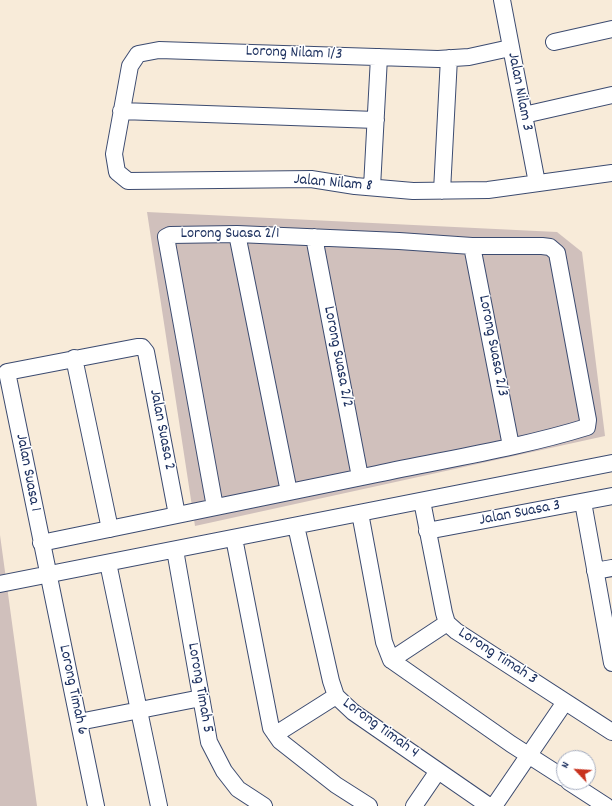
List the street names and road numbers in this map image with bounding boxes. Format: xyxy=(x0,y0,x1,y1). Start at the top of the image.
street label: Lorong Nilam 1/3 xyxy=(245,43,343,65)
street label: Jalan Nilam 3 xyxy=(502,51,536,133)
street label: Jalan Nilam 8 xyxy=(293,171,373,197)
street label: Lorong Suasa 2/1 xyxy=(180,225,280,245)
street label: Lorong Suasa 2/3 xyxy=(473,294,511,398)
street label: Lorong Suasa 2/2 xyxy=(318,305,356,409)
street label: Jalan Suasa 2 xyxy=(144,388,178,472)
street label: Jalan Suasa 1 xyxy=(10,433,44,513)
street label: Jalan Suasa 3 xyxy=(478,497,562,531)
street label: Lorong Timah 3 xyxy=(454,624,540,690)
street label: Lorong Timah 5 xyxy=(182,642,216,734)
street label: Lorong Timah 6 xyxy=(53,643,91,737)
street label: Lorong Timah 4 xyxy=(338,695,422,763)

